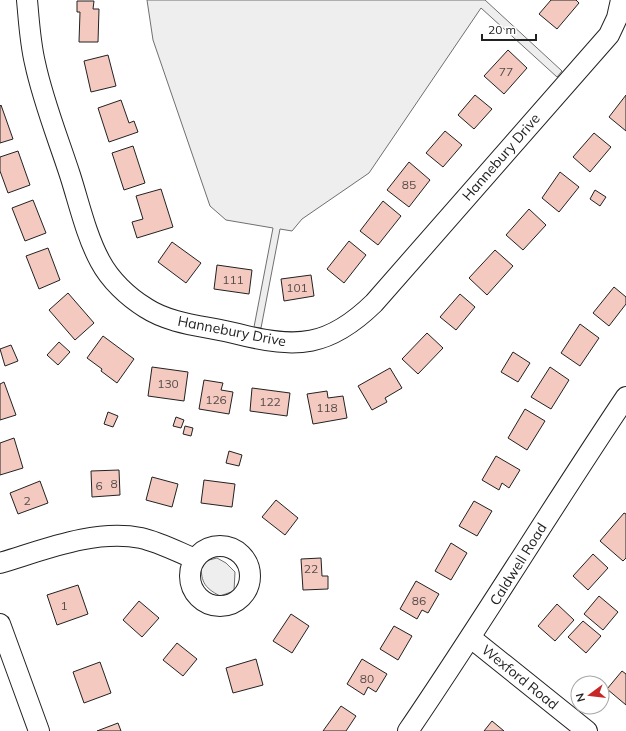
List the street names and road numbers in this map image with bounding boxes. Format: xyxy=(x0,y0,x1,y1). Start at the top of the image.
street label: Hannebury Drive xyxy=(458,110,544,204)
street label: Hannebury Drive xyxy=(176,312,288,350)
street label: Caldwell Road xyxy=(486,519,550,609)
street label: Wexford Road xyxy=(478,641,562,713)

